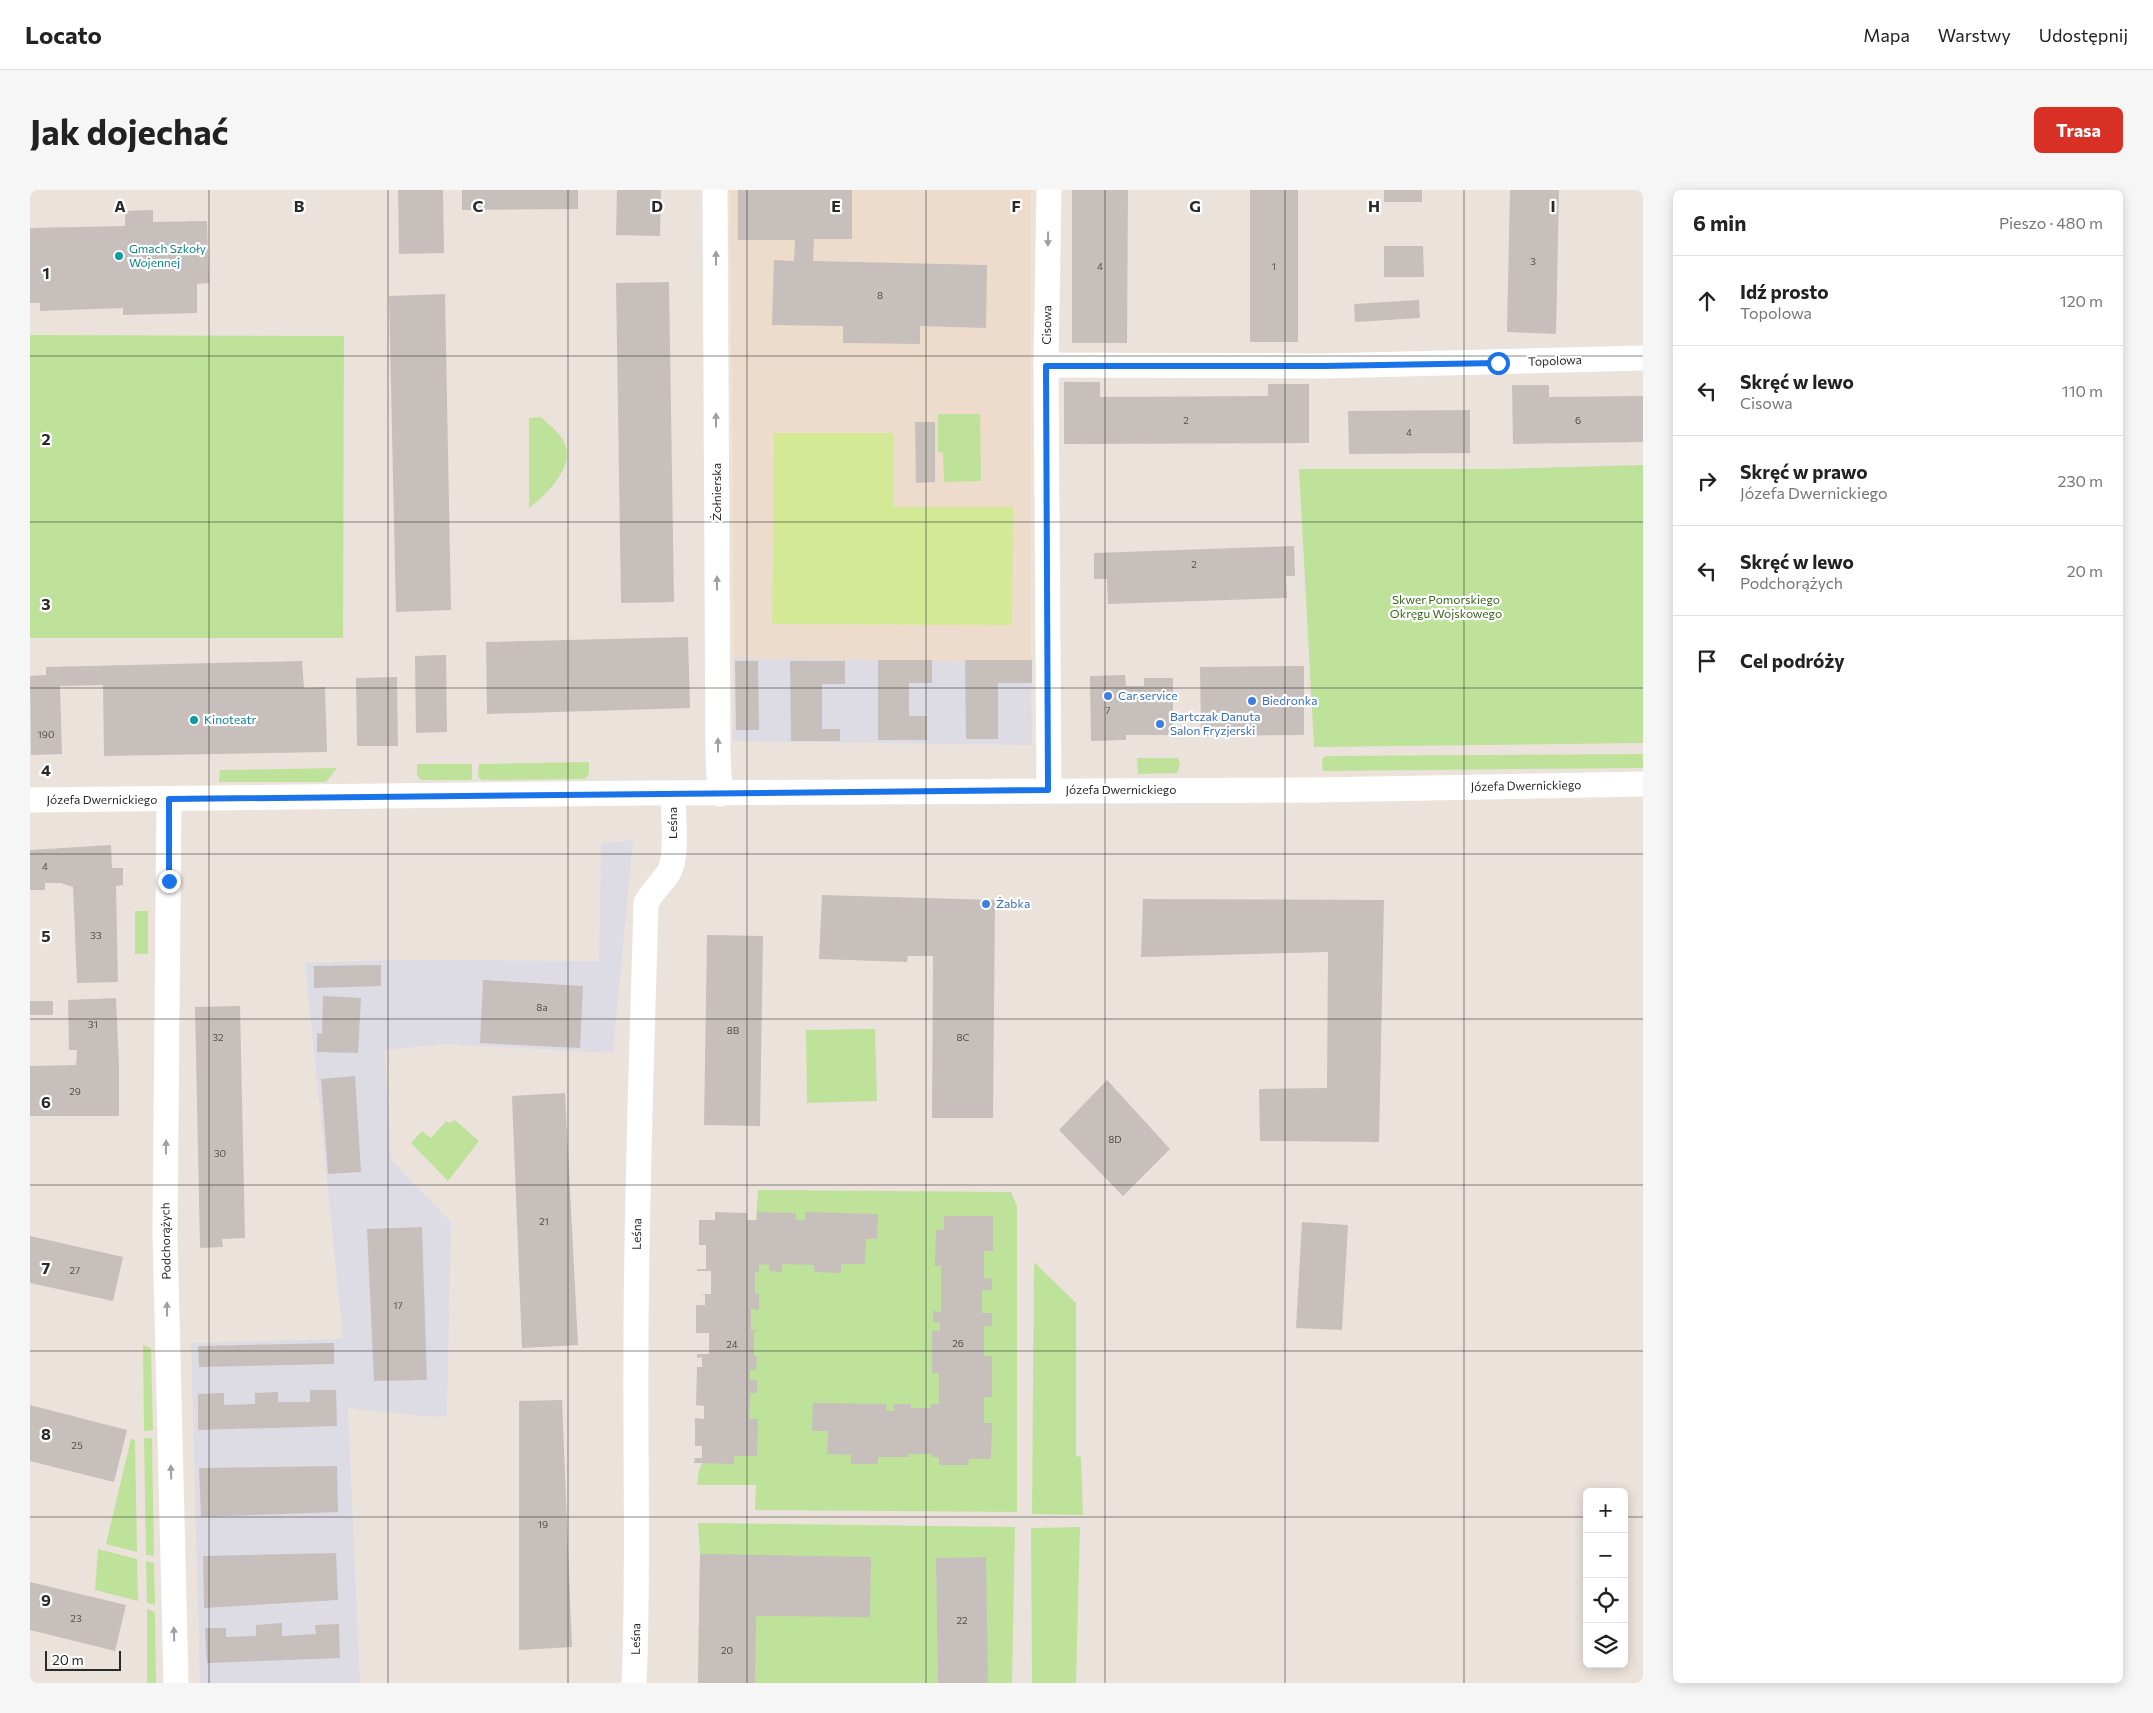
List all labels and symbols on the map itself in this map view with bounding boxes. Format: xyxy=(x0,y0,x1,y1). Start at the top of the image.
text: A xyxy=(114,196,126,215)
text: B xyxy=(294,196,305,215)
text: C xyxy=(473,196,484,215)
text: D xyxy=(651,196,663,215)
text: E xyxy=(831,196,841,215)
text: F xyxy=(1011,196,1021,215)
text: G xyxy=(1189,196,1201,215)
text: H xyxy=(1368,196,1380,215)
text: I xyxy=(1550,196,1556,215)
one-way arrow xyxy=(1044,231,1052,247)
place label: Gmach Szkoły Wojennej xyxy=(129,241,206,269)
one-way arrow xyxy=(712,249,720,265)
marker: Gmach Szkoły Wojennej xyxy=(113,250,125,262)
house number: 3 xyxy=(1530,255,1536,267)
house number: 4 xyxy=(1097,260,1103,272)
house number: 1 xyxy=(1272,260,1276,272)
text: 1 xyxy=(42,263,50,282)
house number: 8 xyxy=(877,289,883,301)
street label: Cisowa xyxy=(1039,305,1053,345)
route start xyxy=(1487,352,1510,375)
street label: Topolowa xyxy=(1528,352,1582,368)
one-way arrow xyxy=(712,412,720,428)
house number: 2 xyxy=(1183,414,1189,426)
house number: 6 xyxy=(1575,414,1581,426)
house number: 4 xyxy=(1406,426,1412,438)
text: 2 xyxy=(41,429,51,448)
street label: Żołnierska xyxy=(709,463,723,521)
house number: 2 xyxy=(1191,558,1197,570)
one-way arrow xyxy=(713,574,721,590)
park label: Skwer Pomorskiego Okręgu Wojskowego xyxy=(1390,592,1502,620)
text: 3 xyxy=(41,594,51,613)
place label: Car service xyxy=(1118,688,1178,702)
marker: Car service xyxy=(1102,690,1114,702)
place label: Biedronka xyxy=(1262,693,1318,707)
marker: Biedronka xyxy=(1246,695,1258,707)
house number: 7 xyxy=(1105,704,1111,716)
place label: Bartczak Danuta Salon Fryzjerski xyxy=(1170,709,1261,737)
place label: Kinoteatr xyxy=(204,712,256,726)
marker: Kinoteatr xyxy=(188,714,200,726)
marker: Bartczak Danuta Salon Fryzjerski xyxy=(1154,718,1166,730)
house number: 190 xyxy=(38,728,54,740)
one-way arrow xyxy=(714,737,722,753)
text: 4 xyxy=(41,760,51,779)
street label: Józefa Dwernickiego xyxy=(1470,777,1581,794)
street label: Józefa Dwernickiego xyxy=(1066,782,1176,797)
street label: Józefa Dwernickiego xyxy=(47,792,157,807)
street label: Leśna xyxy=(665,807,679,839)
house number: 4 xyxy=(42,860,48,872)
route end xyxy=(158,870,181,893)
place label: Żabka xyxy=(996,896,1030,910)
marker: Żabka xyxy=(980,898,992,910)
text: 5 xyxy=(41,926,51,945)
house number: 33 xyxy=(90,929,102,941)
house number: 8a xyxy=(536,1001,548,1013)
house number: 31 xyxy=(88,1018,98,1030)
house number: 8B xyxy=(727,1024,740,1036)
house number: 32 xyxy=(212,1031,224,1043)
house number: 8C xyxy=(957,1031,970,1043)
house number: 29 xyxy=(69,1085,81,1097)
text: 6 xyxy=(41,1092,51,1111)
house number: 8D xyxy=(1108,1133,1122,1145)
one-way arrow xyxy=(162,1139,170,1155)
house number: 30 xyxy=(214,1147,226,1159)
street label: Podchorążych xyxy=(157,1202,173,1280)
house number: 21 xyxy=(539,1215,549,1227)
street label: Leśna xyxy=(629,1218,643,1250)
text: 7 xyxy=(42,1258,51,1277)
house number: 27 xyxy=(70,1264,80,1276)
house number: 17 xyxy=(393,1299,403,1311)
one-way arrow xyxy=(162,1301,170,1317)
house number: 26 xyxy=(952,1337,964,1349)
house number: 24 xyxy=(726,1338,738,1350)
text: 8 xyxy=(41,1424,51,1443)
house number: 25 xyxy=(71,1439,83,1451)
one-way arrow xyxy=(166,1464,174,1480)
house number: 19 xyxy=(538,1518,548,1530)
text: 9 xyxy=(41,1590,51,1609)
house number: 23 xyxy=(70,1612,82,1624)
house number: 22 xyxy=(956,1614,968,1626)
street label: Leśna xyxy=(628,1623,642,1655)
one-way arrow xyxy=(170,1626,178,1642)
house number: 20 xyxy=(721,1644,733,1656)
scale bar xyxy=(45,1648,121,1671)

